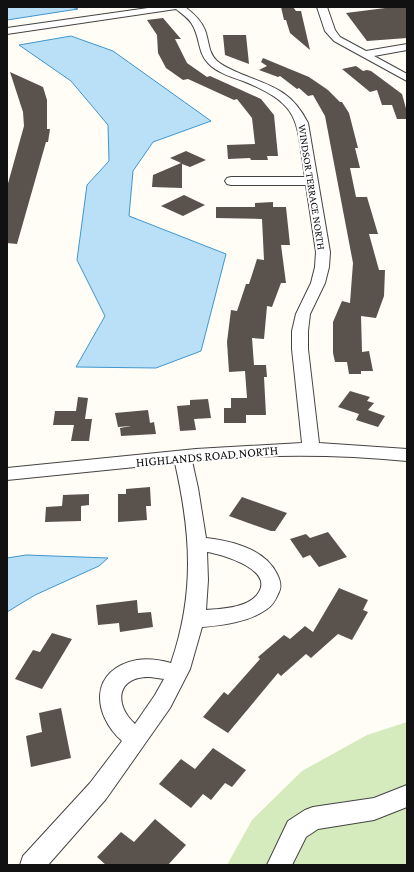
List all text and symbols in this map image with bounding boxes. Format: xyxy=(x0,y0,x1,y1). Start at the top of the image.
street label: WINDSOR TERRACE NORTH xyxy=(296,123,328,251)
street label: HIGHLANDS ROAD NORTH xyxy=(135,442,279,470)

